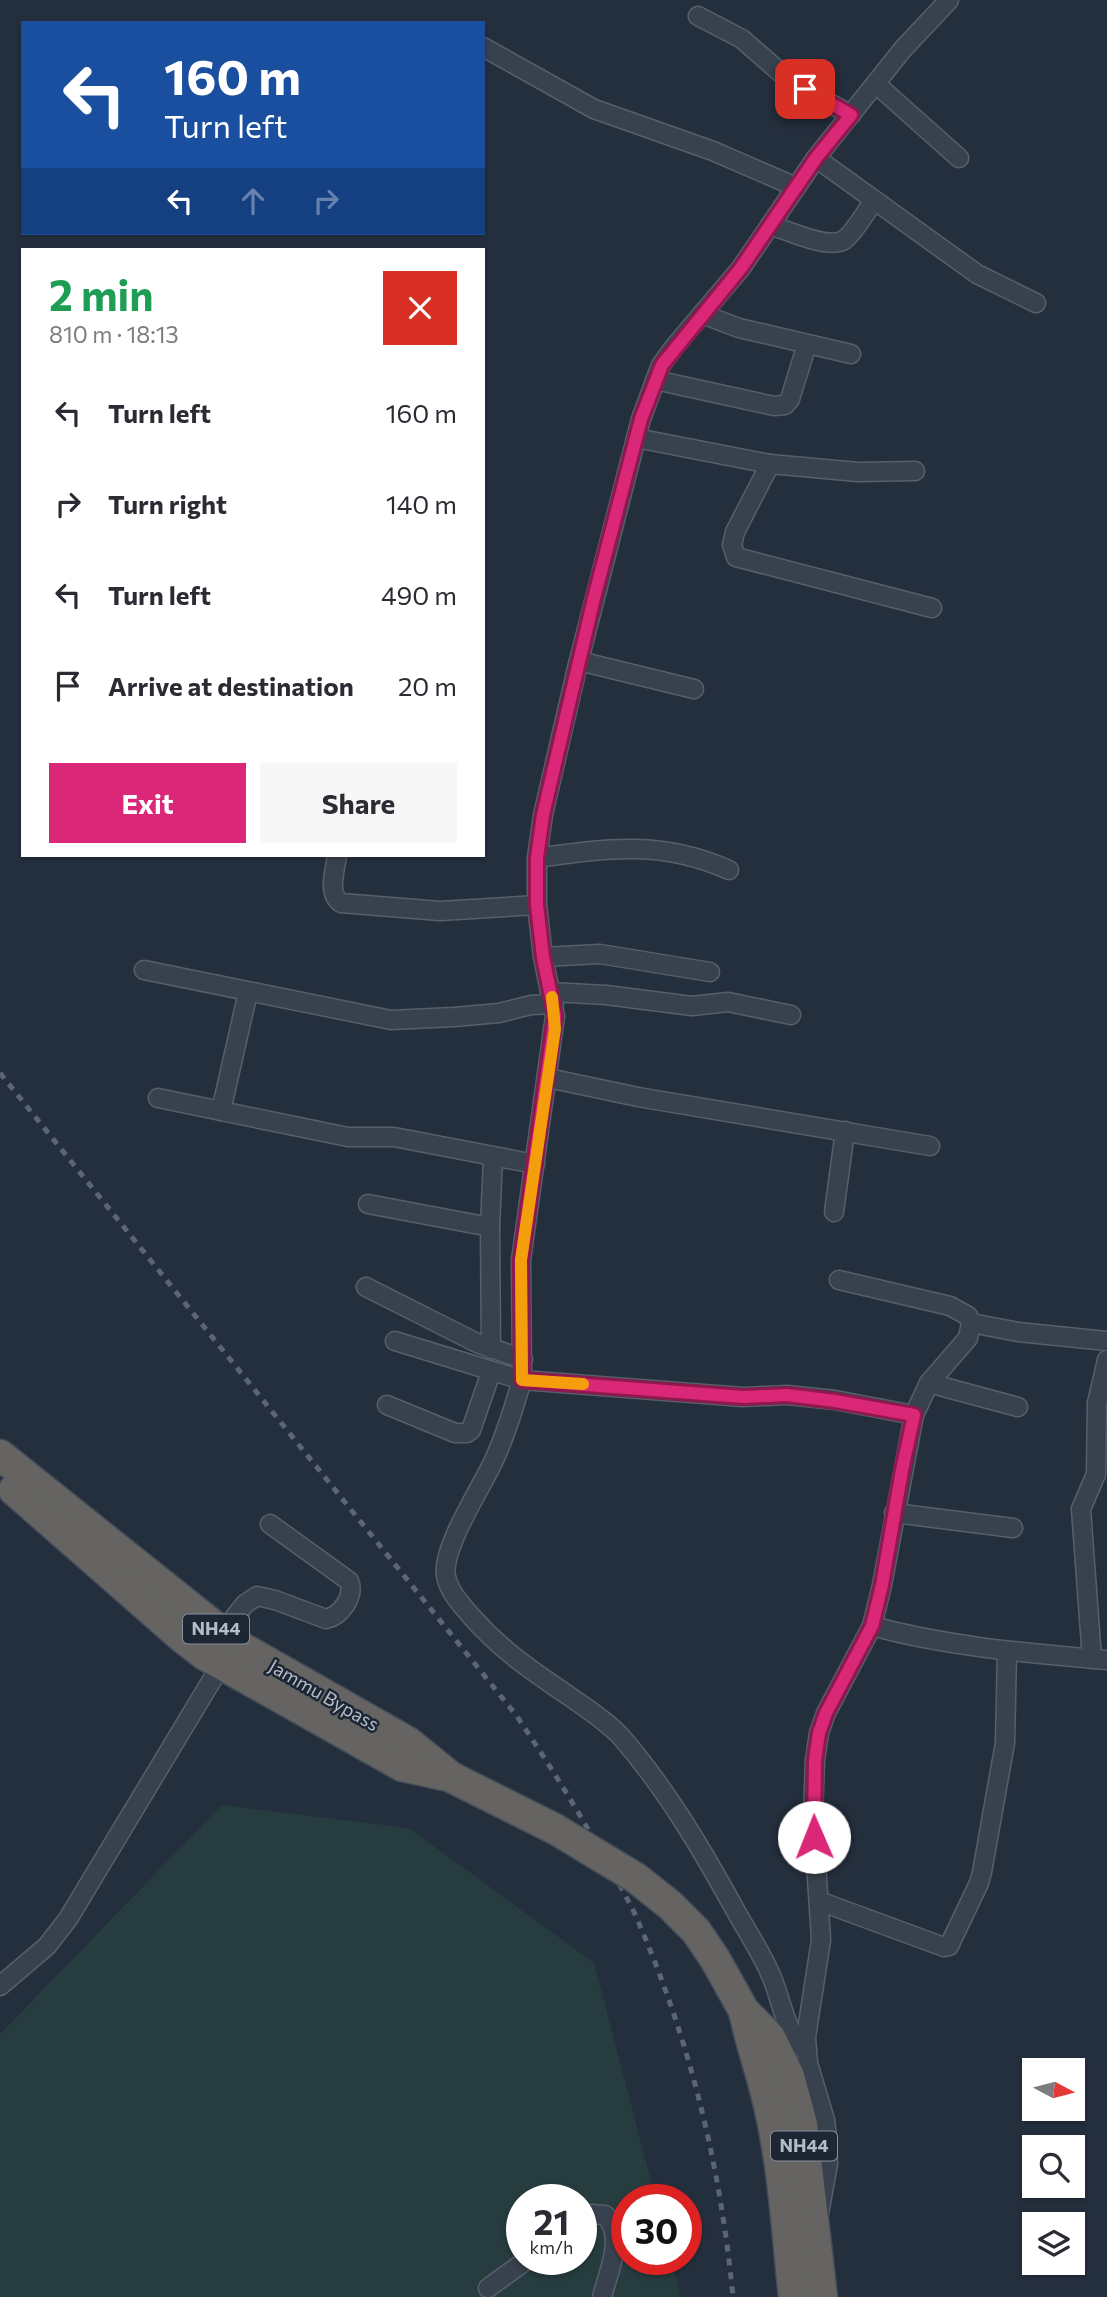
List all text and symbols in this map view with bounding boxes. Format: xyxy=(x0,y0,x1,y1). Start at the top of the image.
text: 160 m xyxy=(164,45,301,105)
icon: left xyxy=(49,49,140,140)
pin xyxy=(775,59,835,119)
icon: arrive xyxy=(786,70,824,108)
text: Turn left xyxy=(164,105,288,145)
icon: left xyxy=(161,182,199,220)
icon: ahead xyxy=(234,182,272,220)
icon: right xyxy=(307,182,345,220)
text: 2 min xyxy=(49,268,154,320)
button: close xyxy=(383,271,457,345)
text: 810 m · 18:13 xyxy=(49,320,179,348)
icon: left xyxy=(49,394,87,432)
text: Turn left xyxy=(108,397,211,428)
text: 160 m xyxy=(385,397,457,428)
icon: right xyxy=(49,485,87,523)
text: Turn right xyxy=(108,488,227,519)
text: 140 m xyxy=(386,488,457,519)
icon: left xyxy=(49,576,87,614)
text: Turn left xyxy=(108,579,211,610)
text: 490 m xyxy=(381,579,457,610)
icon: arrive xyxy=(49,667,87,705)
text: Arrive at destination xyxy=(108,670,354,701)
text: 20 m xyxy=(398,670,457,701)
button: Exit xyxy=(49,763,246,843)
button: Share xyxy=(260,763,457,843)
road number: NH44 xyxy=(183,1614,249,1644)
street label: Jammu Bypass xyxy=(265,1654,383,1735)
position arrow xyxy=(777,1800,851,1874)
north arrow xyxy=(1022,2058,1085,2121)
map controls xyxy=(1022,2058,1085,2275)
road number: NH44 xyxy=(771,2132,837,2160)
button: search xyxy=(1022,2135,1085,2198)
speed limit sign: 30 xyxy=(611,2184,702,2275)
text: 21 xyxy=(534,2199,569,2242)
button: layers xyxy=(1022,2212,1085,2275)
text: km/h xyxy=(530,2236,573,2258)

